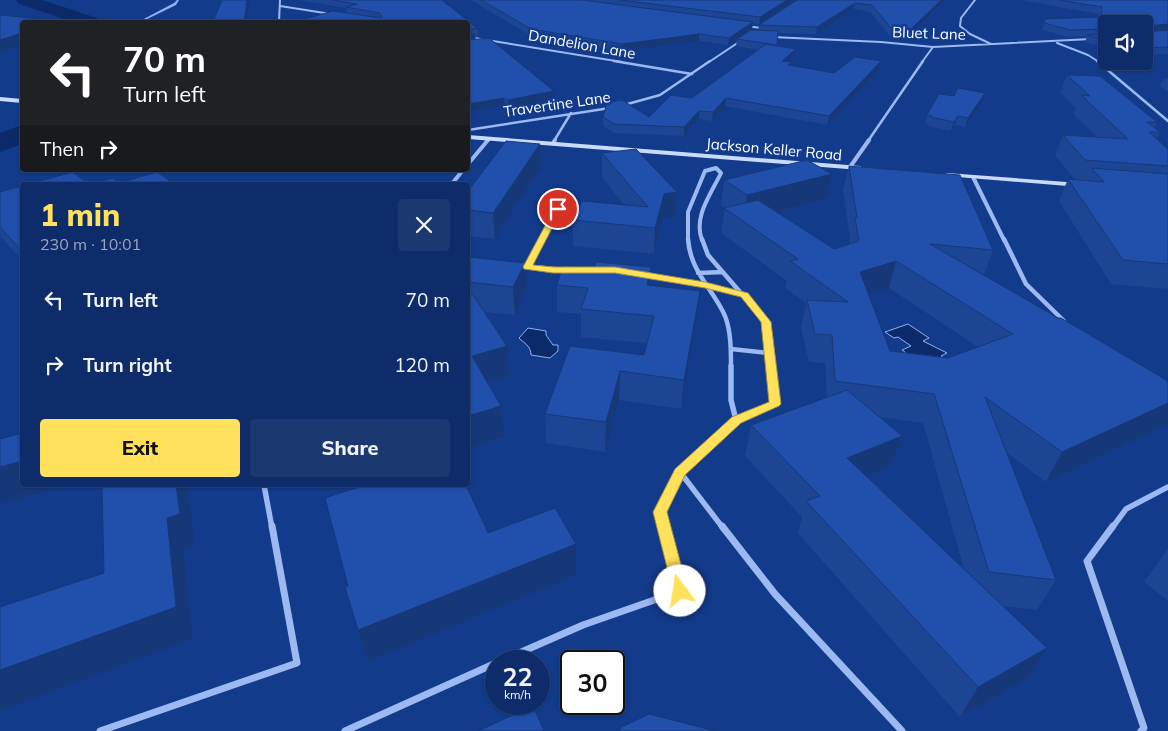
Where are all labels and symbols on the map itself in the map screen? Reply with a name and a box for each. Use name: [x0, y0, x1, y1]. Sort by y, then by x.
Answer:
street label: Bluet Lane: [892, 22, 966, 44]
street label: Dandelion Lane: [527, 25, 637, 63]
street label: Travertine Lane: [502, 87, 612, 121]
street label: Jackson Keller Road: [705, 134, 843, 164]
pin: [537, 188, 579, 230]
position arrow: [653, 564, 705, 616]
speed limit sign: 30: [560, 650, 625, 715]

